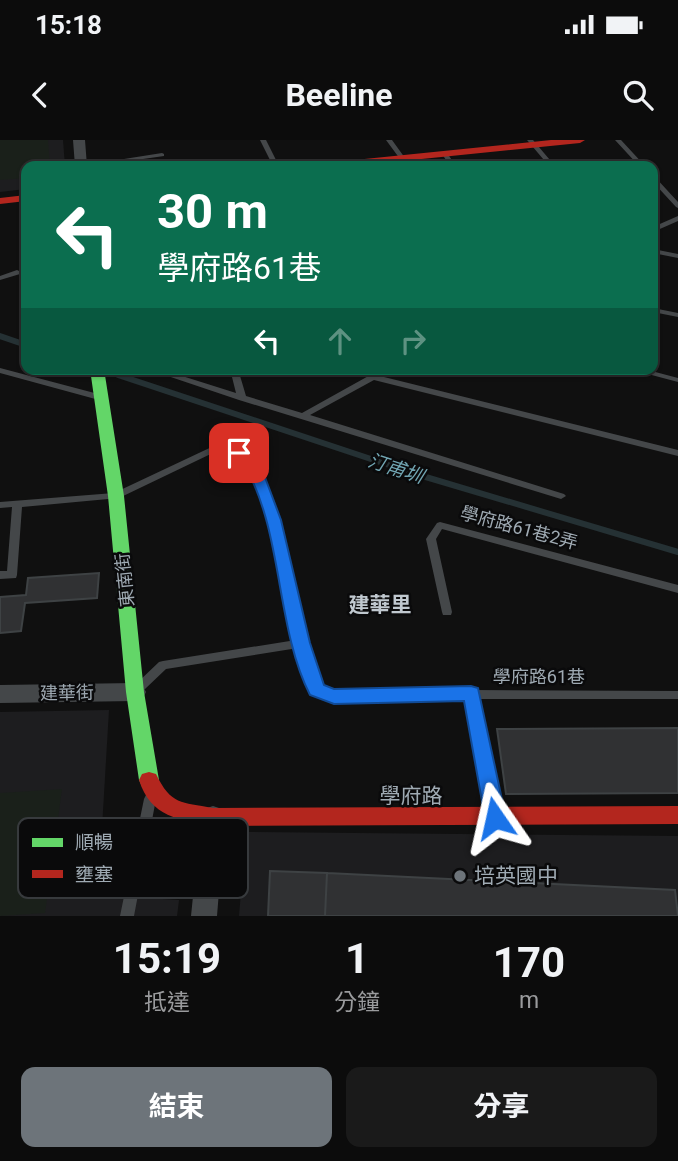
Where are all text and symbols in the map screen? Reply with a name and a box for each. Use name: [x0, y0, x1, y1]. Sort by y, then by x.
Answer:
text: 15:18: [35, 10, 102, 40]
icon: back: [21, 76, 59, 114]
text: Beeline: [285, 76, 393, 114]
icon: search: [619, 76, 657, 114]
text: 30 m: [157, 183, 268, 240]
icon: left: [42, 189, 133, 280]
text: 學府路61巷: [157, 249, 321, 287]
icon: left: [248, 322, 286, 360]
icon: ahead: [321, 322, 359, 360]
icon: right: [394, 322, 432, 360]
pin: [209, 423, 269, 483]
icon: arrive: [220, 434, 258, 472]
water label: 汀甫圳: [365, 449, 429, 489]
street label: 學府路61巷2弄: [458, 502, 580, 553]
street label: 東南街: [111, 552, 138, 608]
district label: 建華里: [349, 593, 412, 617]
street label: 學府路61巷: [493, 666, 585, 687]
street label: 建華街: [40, 682, 94, 703]
position arrow: [458, 781, 532, 855]
street label: 學府路: [380, 784, 443, 808]
legend: [18, 818, 248, 898]
text: 順暢: [75, 831, 113, 854]
text: 壅塞: [75, 863, 113, 886]
place label: 培英國中: [474, 864, 558, 888]
marker: 培英國中: [452, 868, 468, 884]
text: 15:19: [113, 934, 221, 983]
text: 1: [345, 934, 369, 983]
text: 170: [493, 938, 565, 987]
text: m: [519, 987, 539, 1014]
text: 抵達: [144, 989, 190, 1016]
text: 分鐘: [334, 989, 380, 1016]
button: 結束: [21, 1067, 332, 1147]
button: 分享: [346, 1067, 657, 1147]

